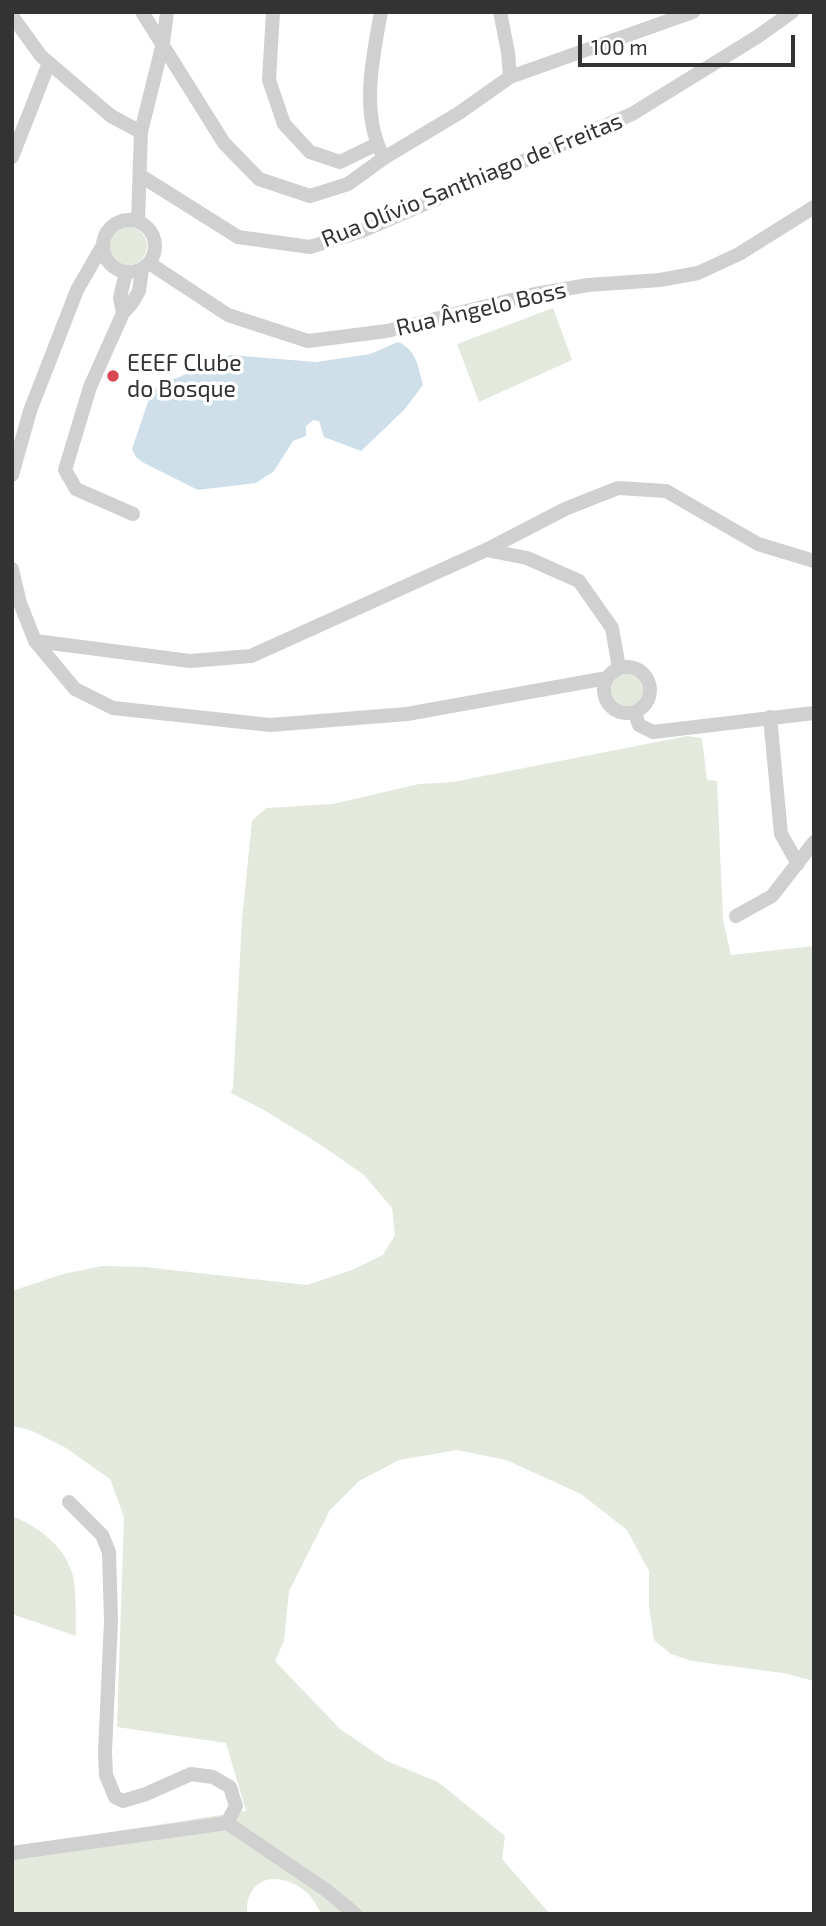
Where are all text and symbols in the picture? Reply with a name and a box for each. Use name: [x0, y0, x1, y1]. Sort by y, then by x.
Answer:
scale bar: [581, 21, 798, 65]
text: 100 m: [591, 34, 648, 59]
street label: Rua Olívio Santhiago de Freitas: [318, 107, 626, 253]
street label: Rua Ângelo Boss: [393, 276, 569, 342]
place label: EEEF Clube do Bosque: [127, 349, 242, 403]
marker: EEEF Clube do Bosque: [105, 368, 121, 384]

